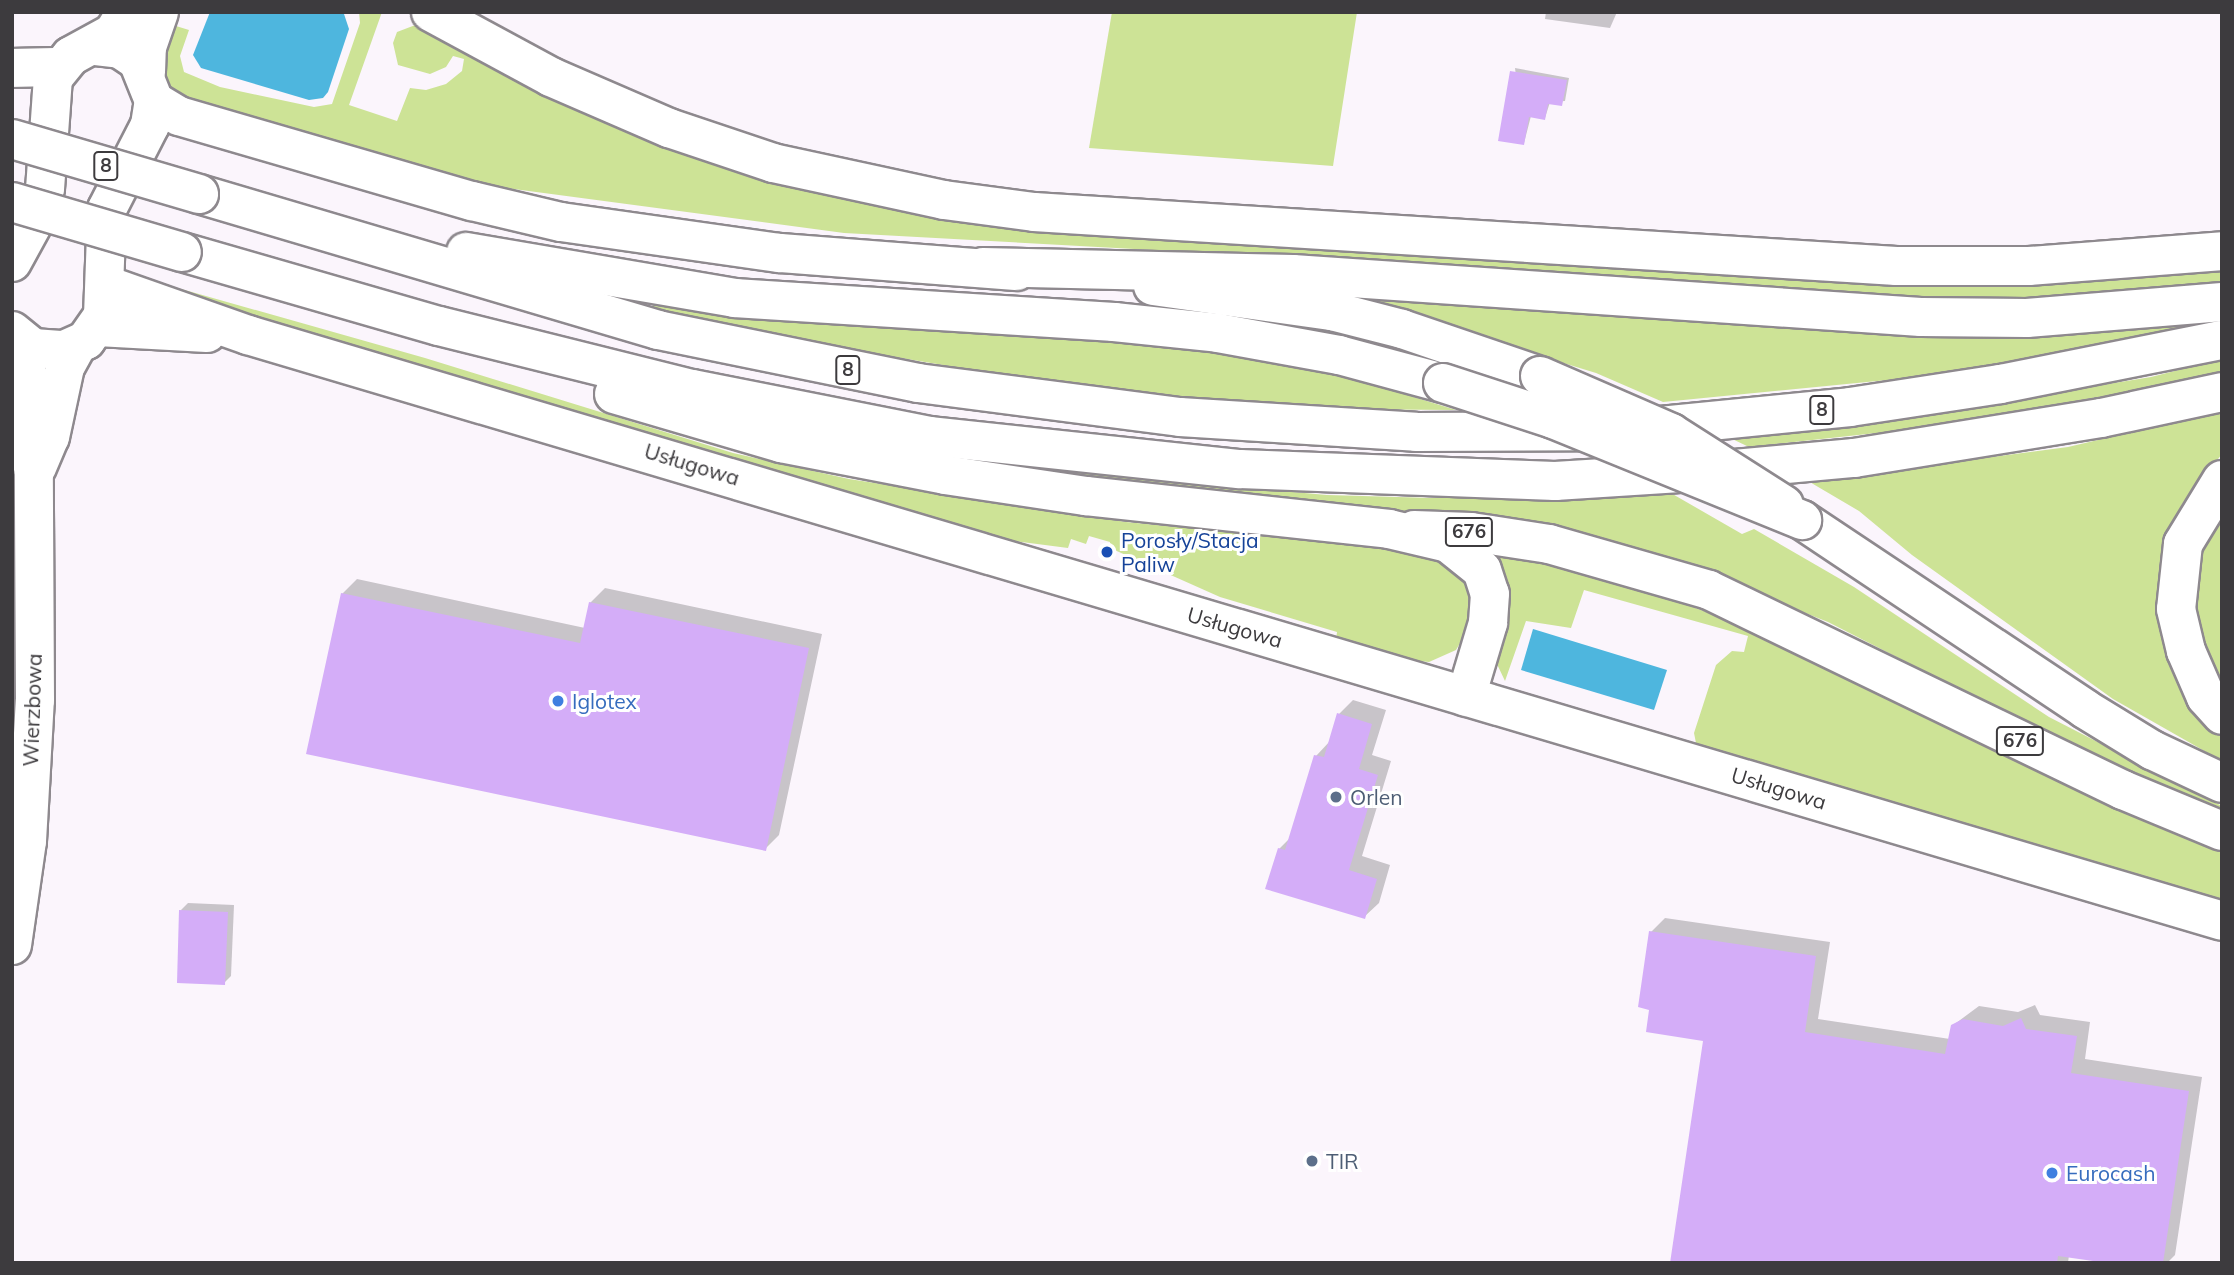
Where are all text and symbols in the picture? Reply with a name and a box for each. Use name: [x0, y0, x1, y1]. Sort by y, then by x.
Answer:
road number: 8: [92, 150, 120, 182]
road number: 8: [834, 354, 862, 386]
road number: 8: [1808, 394, 1836, 426]
street label: Usługowa: [641, 438, 743, 490]
road number: 676: [1444, 516, 1494, 548]
place label: Porosły/Stacja Paliw: [1121, 527, 1259, 577]
marker: Porosły/Stacja Paliw: [1099, 544, 1115, 560]
street label: Usługowa: [1184, 601, 1286, 653]
street label: Wierzbowa: [17, 653, 47, 767]
place label: Iglotex: [572, 688, 637, 714]
marker: Iglotex: [550, 693, 566, 709]
road number: 676: [1996, 726, 2044, 756]
street label: Usługowa: [1728, 762, 1830, 814]
place label: Orlen: [1350, 784, 1403, 810]
marker: Orlen: [1328, 789, 1344, 805]
place label: TIR: [1326, 1148, 1359, 1174]
marker: TIR: [1304, 1153, 1320, 1169]
place label: Eurocash: [2066, 1160, 2156, 1186]
marker: Eurocash: [2044, 1165, 2060, 1181]

